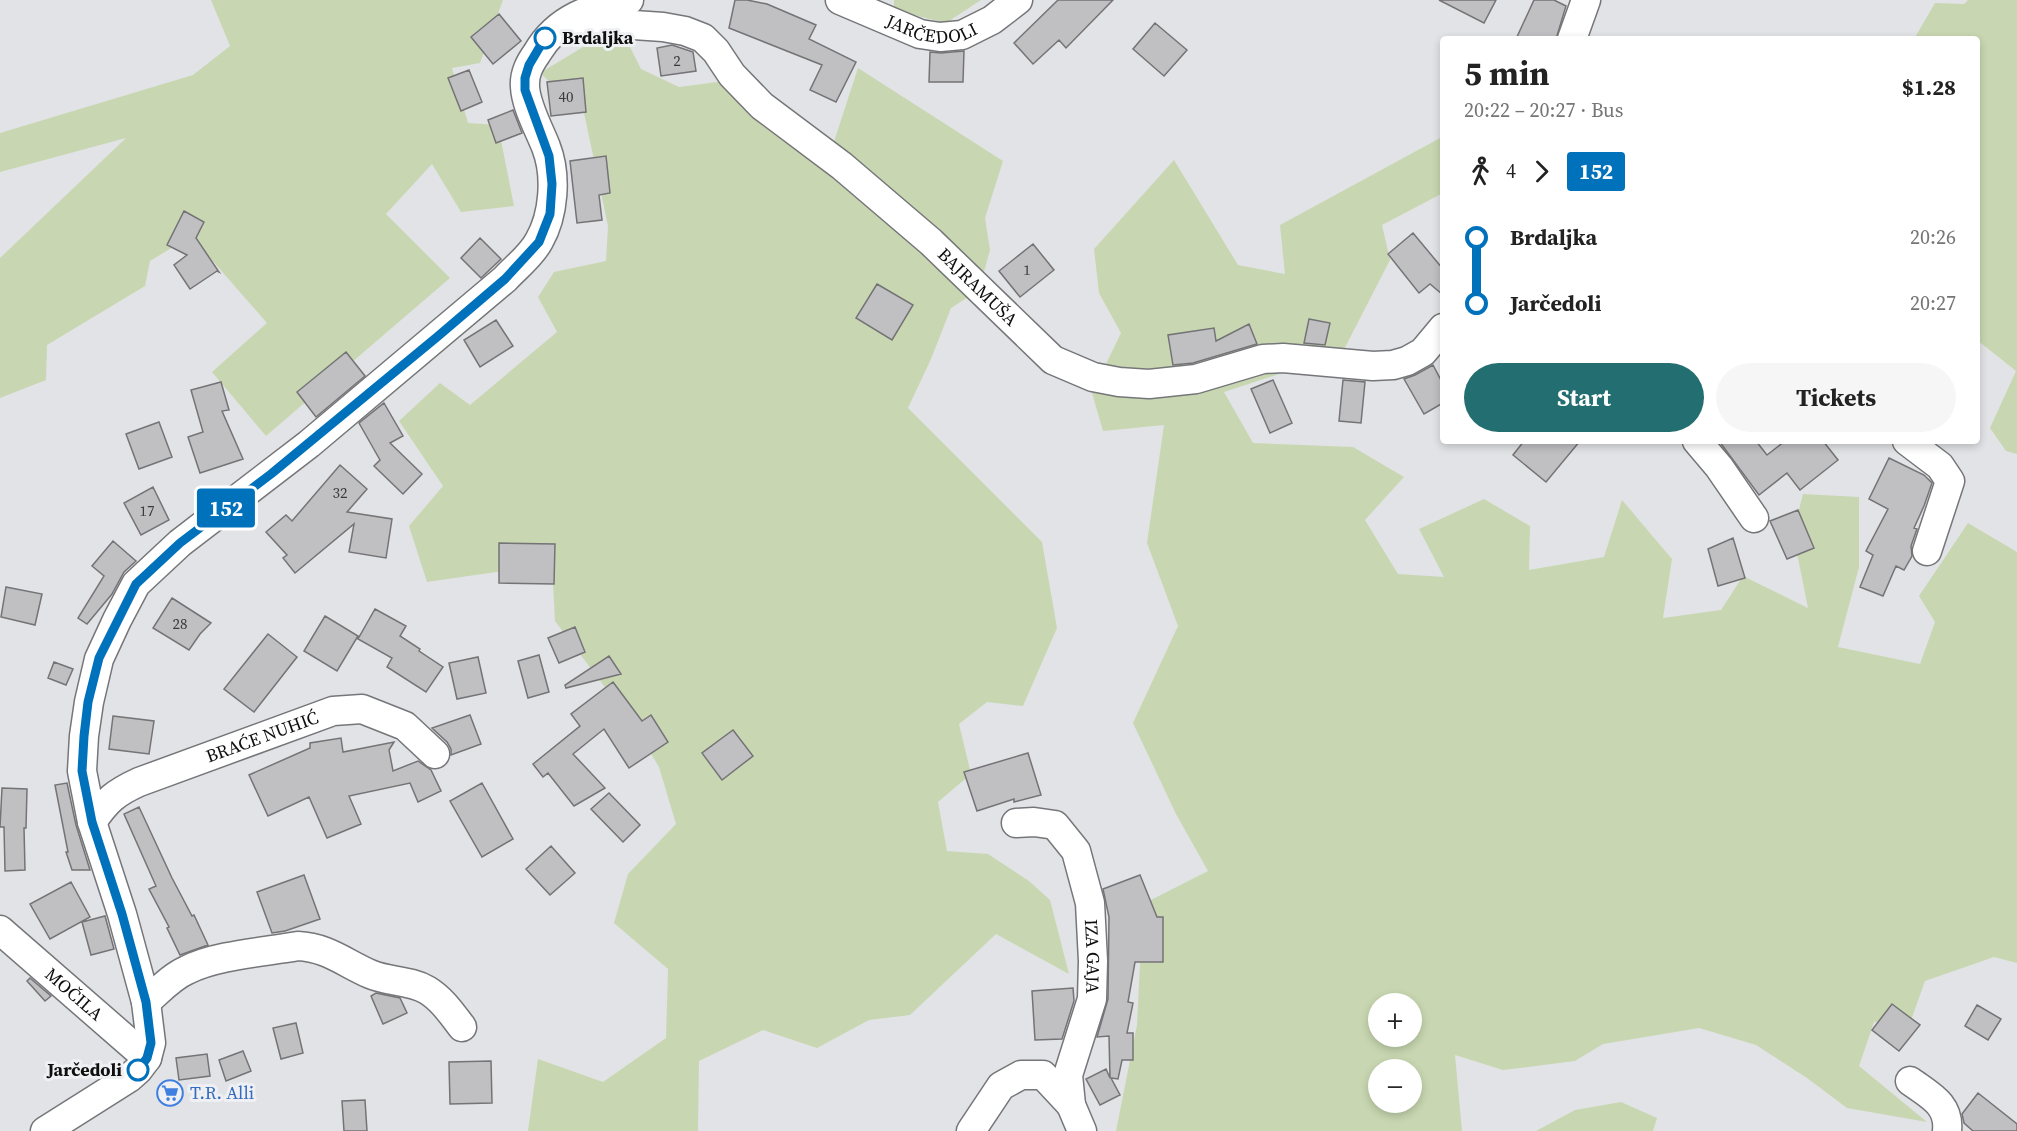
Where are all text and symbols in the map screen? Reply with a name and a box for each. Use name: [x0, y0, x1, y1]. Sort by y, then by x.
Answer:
street label: JARČEDOLI: [881, 8, 981, 49]
place label: Brdaljka: [562, 25, 634, 50]
marker: Brdaljka: [534, 27, 556, 49]
house number: 2: [673, 50, 681, 71]
text: 5 min: [1464, 51, 1550, 96]
text: $1.28: [1902, 72, 1956, 102]
house number: 40: [558, 86, 574, 107]
text: 20:22 – 20:27 · Bus: [1464, 96, 1623, 124]
icon: walk: [1464, 155, 1497, 188]
icon: forward: [1525, 155, 1558, 188]
text: 4: [1506, 157, 1516, 185]
text: 152: [1579, 157, 1613, 186]
text: Brdaljka: [1510, 222, 1597, 252]
text: 20:26: [1910, 223, 1956, 251]
street label: BAJRAMUŠA: [932, 242, 1024, 331]
house number: 1: [1023, 259, 1031, 280]
text: Jarčedoli: [1510, 288, 1601, 318]
text: 20:27: [1910, 289, 1956, 317]
button: Start: [1464, 363, 1704, 432]
button: Tickets: [1716, 363, 1956, 432]
house number: 32: [332, 482, 348, 503]
line badge: 152: [192, 488, 260, 528]
text: 152: [209, 494, 243, 523]
house number: 17: [139, 500, 155, 521]
house number: 28: [172, 613, 188, 634]
street label: BRAĆE NUHIĆ: [202, 704, 322, 768]
street label: IZA GAJA: [1079, 919, 1106, 994]
street label: MOČILA: [40, 962, 109, 1026]
map controls: [1368, 993, 1422, 1113]
button: +: [1368, 993, 1422, 1047]
place label: Jarčedoli: [46, 1057, 122, 1082]
marker: Jarčedoli: [127, 1059, 149, 1081]
button: −: [1368, 1059, 1422, 1113]
supermarket icon: T.R. Alli: [155, 1078, 185, 1108]
place label: T.R. Alli: [190, 1080, 254, 1105]

